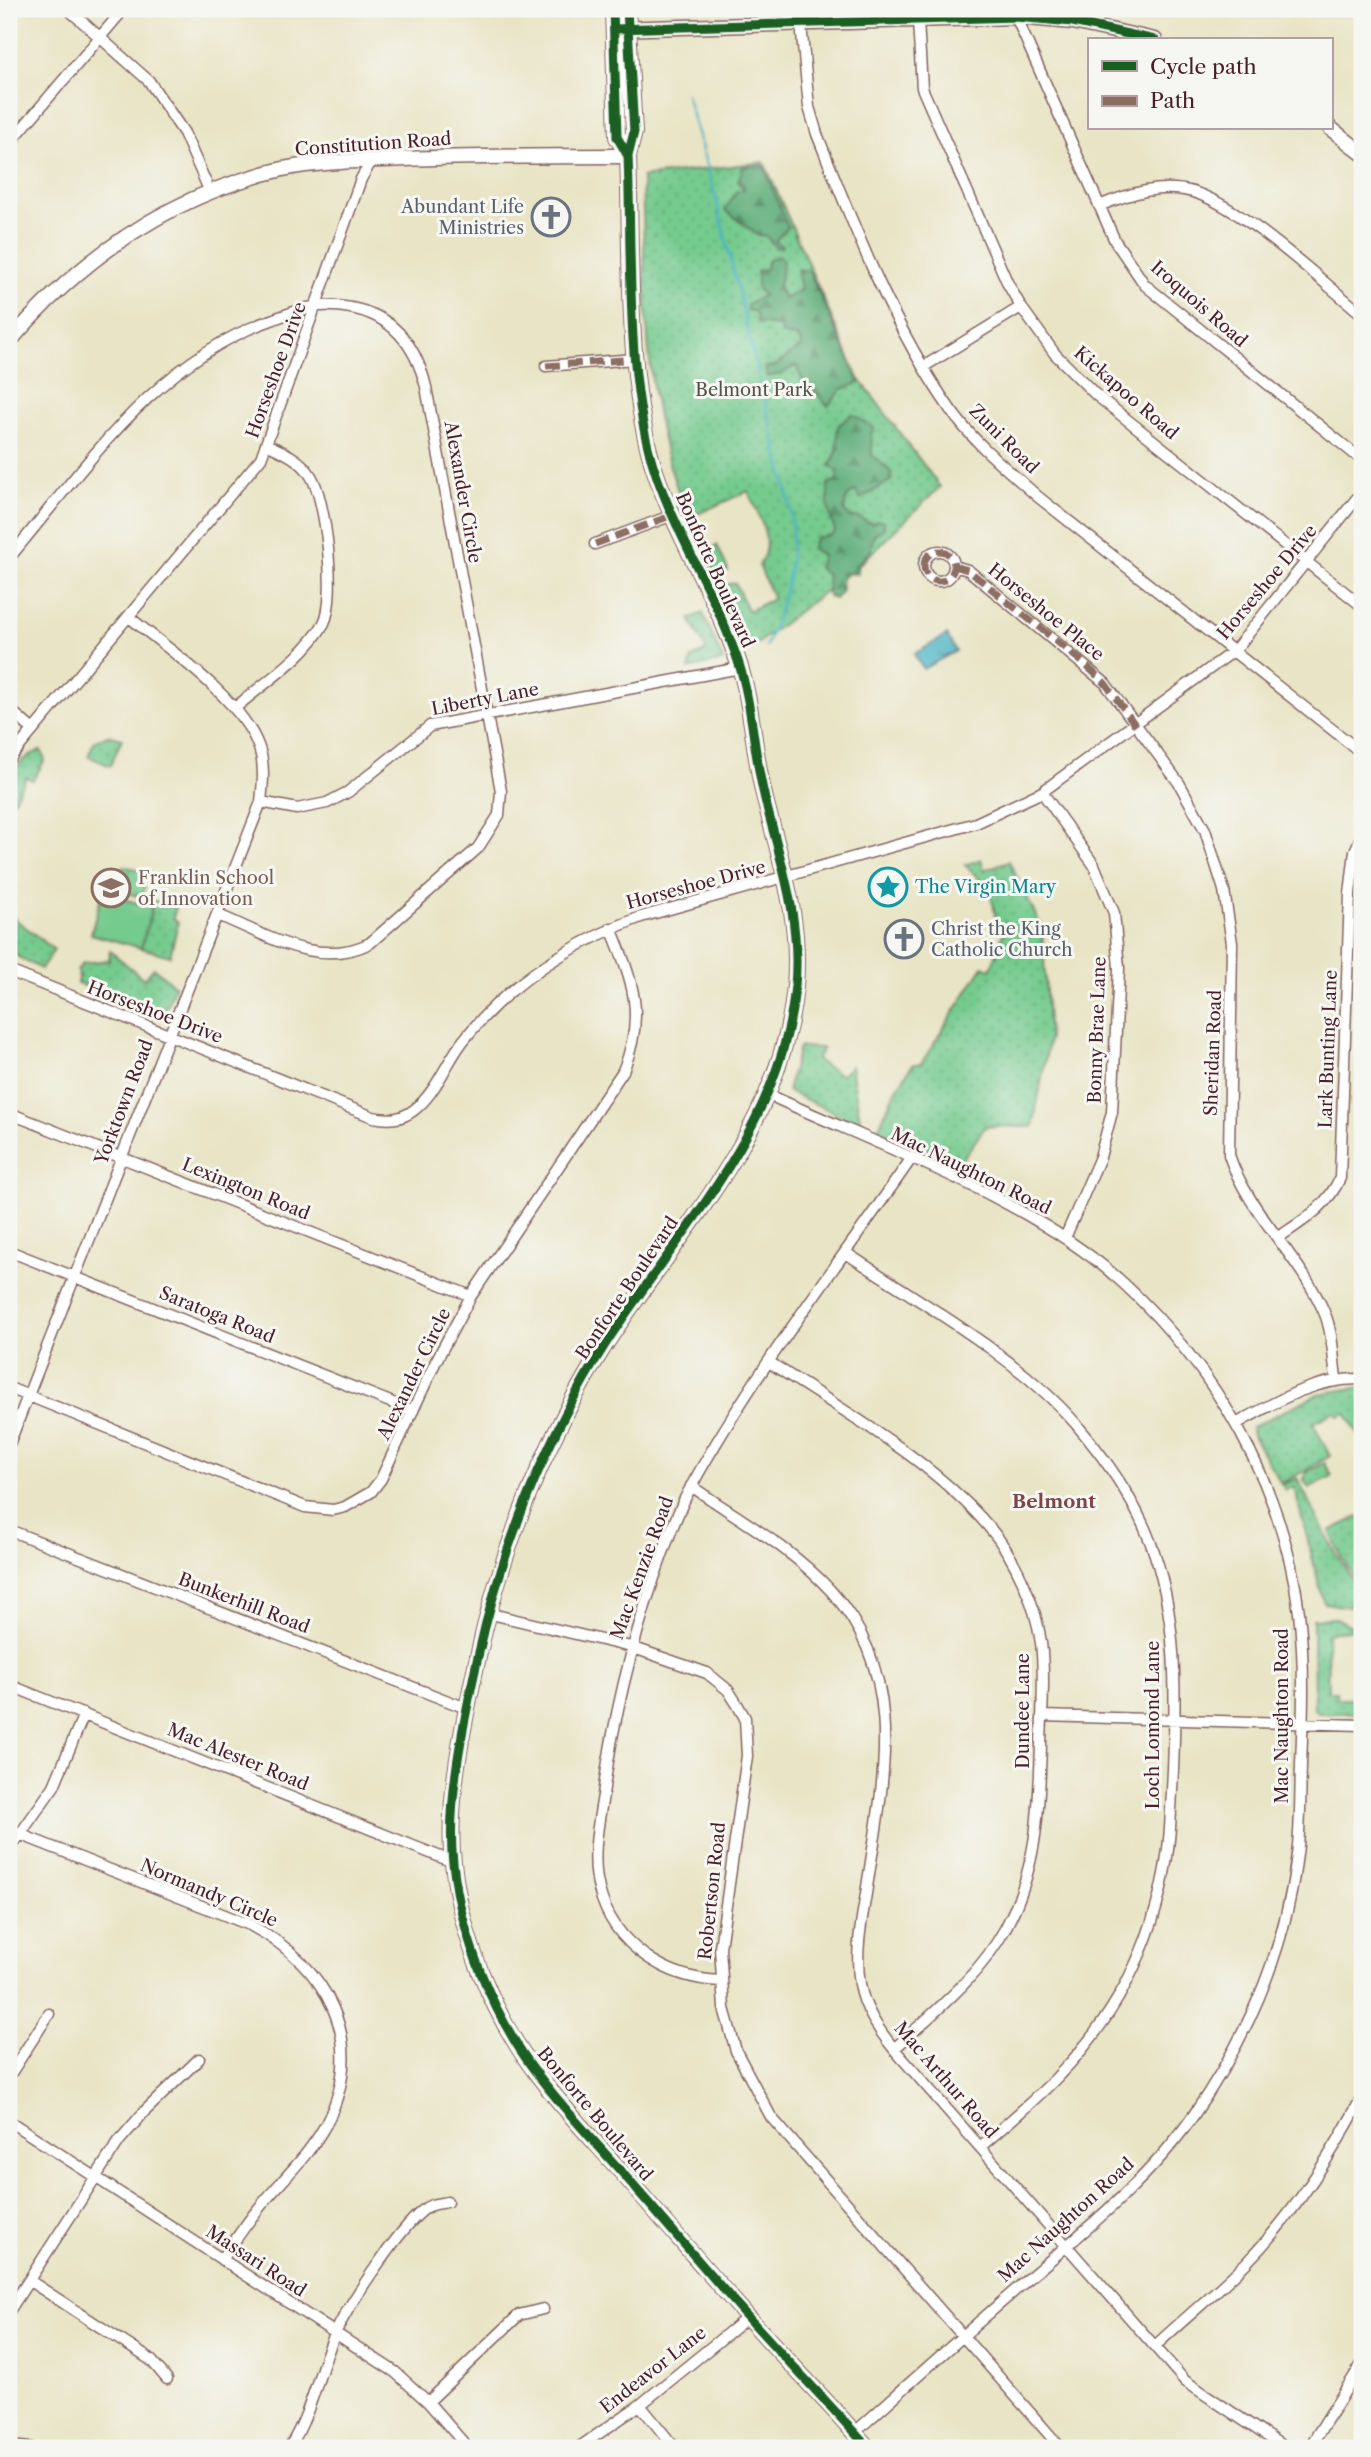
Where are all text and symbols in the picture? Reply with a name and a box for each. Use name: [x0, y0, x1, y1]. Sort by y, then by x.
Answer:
legend: [1088, 38, 1332, 130]
text: Cycle path: [1150, 54, 1257, 79]
text: Path: [1150, 88, 1195, 113]
street label: Constitution Road: [294, 128, 452, 160]
place label: Abundant Life Ministries: [400, 196, 524, 239]
church icon: Abundant Life Ministries: [530, 196, 572, 238]
street label: Iroquois Road: [1146, 256, 1252, 352]
street label: Horseshoe Drive: [241, 299, 311, 441]
street label: Kickapoo Road: [1069, 342, 1183, 444]
park label: Belmont Park: [695, 379, 814, 401]
street label: Zuni Road: [965, 400, 1043, 478]
street label: Alexander Circle: [439, 418, 486, 565]
street label: Bonforte Boulevard: [671, 489, 759, 651]
street label: Horseshoe Drive: [1213, 520, 1321, 644]
street label: Horseshoe Place: [984, 559, 1108, 665]
street label: Liberty Lane: [429, 678, 541, 720]
street label: Horseshoe Drive: [624, 856, 768, 914]
place icon: The Virgin Mary: [867, 866, 909, 908]
school or university icon: Franklin School of Innovation: [90, 867, 132, 909]
place label: Franklin School of Innovation: [138, 867, 274, 910]
place label: The Virgin Mary: [915, 876, 1057, 898]
church icon: Christ the King Catholic Church: [883, 918, 925, 960]
place label: Christ the King Catholic Church: [931, 918, 1072, 961]
street label: Bonny Brae Lane: [1083, 956, 1111, 1104]
street label: Lark Bunting Lane: [1314, 969, 1342, 1129]
street label: Horseshoe Drive: [84, 976, 226, 1048]
street label: Sheridan Road: [1200, 990, 1226, 1116]
street label: Yorktown Road: [90, 1036, 158, 1168]
street label: Mac Naughton Road: [887, 1123, 1055, 1219]
street label: Lexington Road: [179, 1153, 313, 1225]
street label: Bonforte Boulevard: [571, 1212, 683, 1364]
street label: Saratoga Road: [156, 1282, 278, 1348]
street label: Alexander Circle: [372, 1304, 455, 1444]
district label: Belmont: [1012, 1490, 1096, 1513]
street label: Mac Kenzie Road: [606, 1493, 678, 1643]
street label: Bunkerhill Road: [175, 1568, 313, 1638]
street label: Mac Naughton Road: [1271, 1628, 1293, 1804]
street label: Loch Lomond Lane: [1142, 1641, 1164, 1809]
street label: Dundee Lane: [1012, 1653, 1034, 1769]
street label: Mac Alester Road: [164, 1719, 312, 1795]
street label: Robertson Road: [694, 1821, 730, 1961]
street label: Normandy Circle: [137, 1854, 281, 1932]
street label: Mac Arthur Road: [889, 2017, 1003, 2143]
street label: Bonforte Boulevard: [533, 2043, 657, 2185]
street label: Mac Naughton Road: [993, 2153, 1139, 2287]
street label: Massari Road: [202, 2220, 310, 2302]
street label: Endeavor Lane: [596, 2322, 710, 2418]

